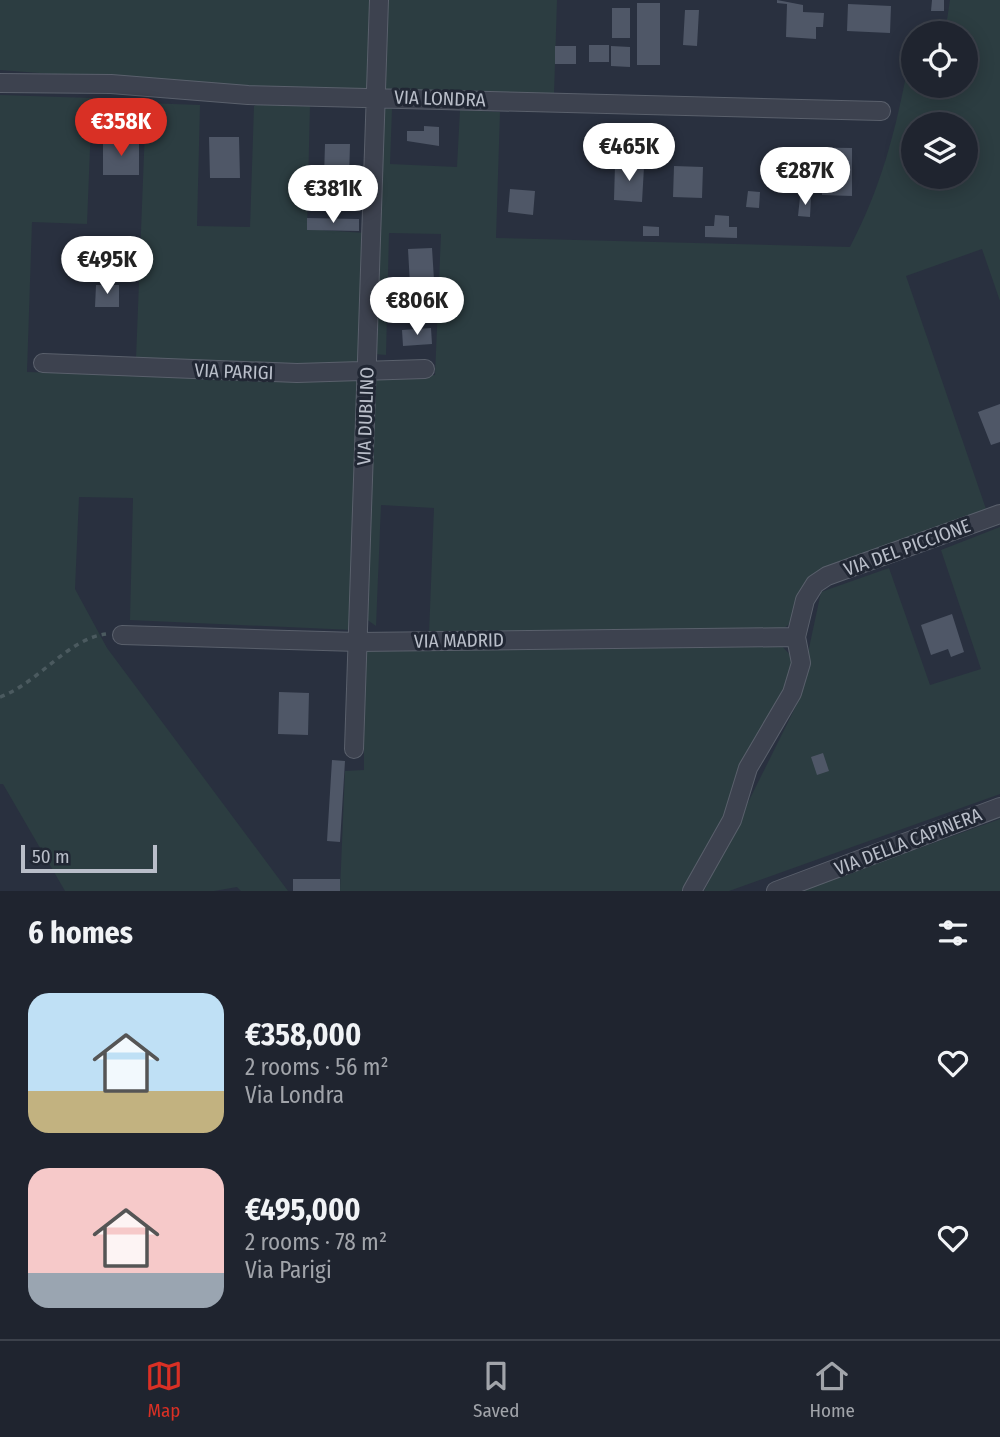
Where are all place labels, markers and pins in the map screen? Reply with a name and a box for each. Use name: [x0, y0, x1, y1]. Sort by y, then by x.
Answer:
pin: €358K: [72, 99, 170, 158]
pin: €465K: [580, 124, 678, 183]
pin: €287K: [756, 148, 854, 207]
pin: €381K: [284, 166, 382, 225]
pin: €495K: [58, 236, 156, 296]
pin: €806K: [368, 278, 466, 337]

